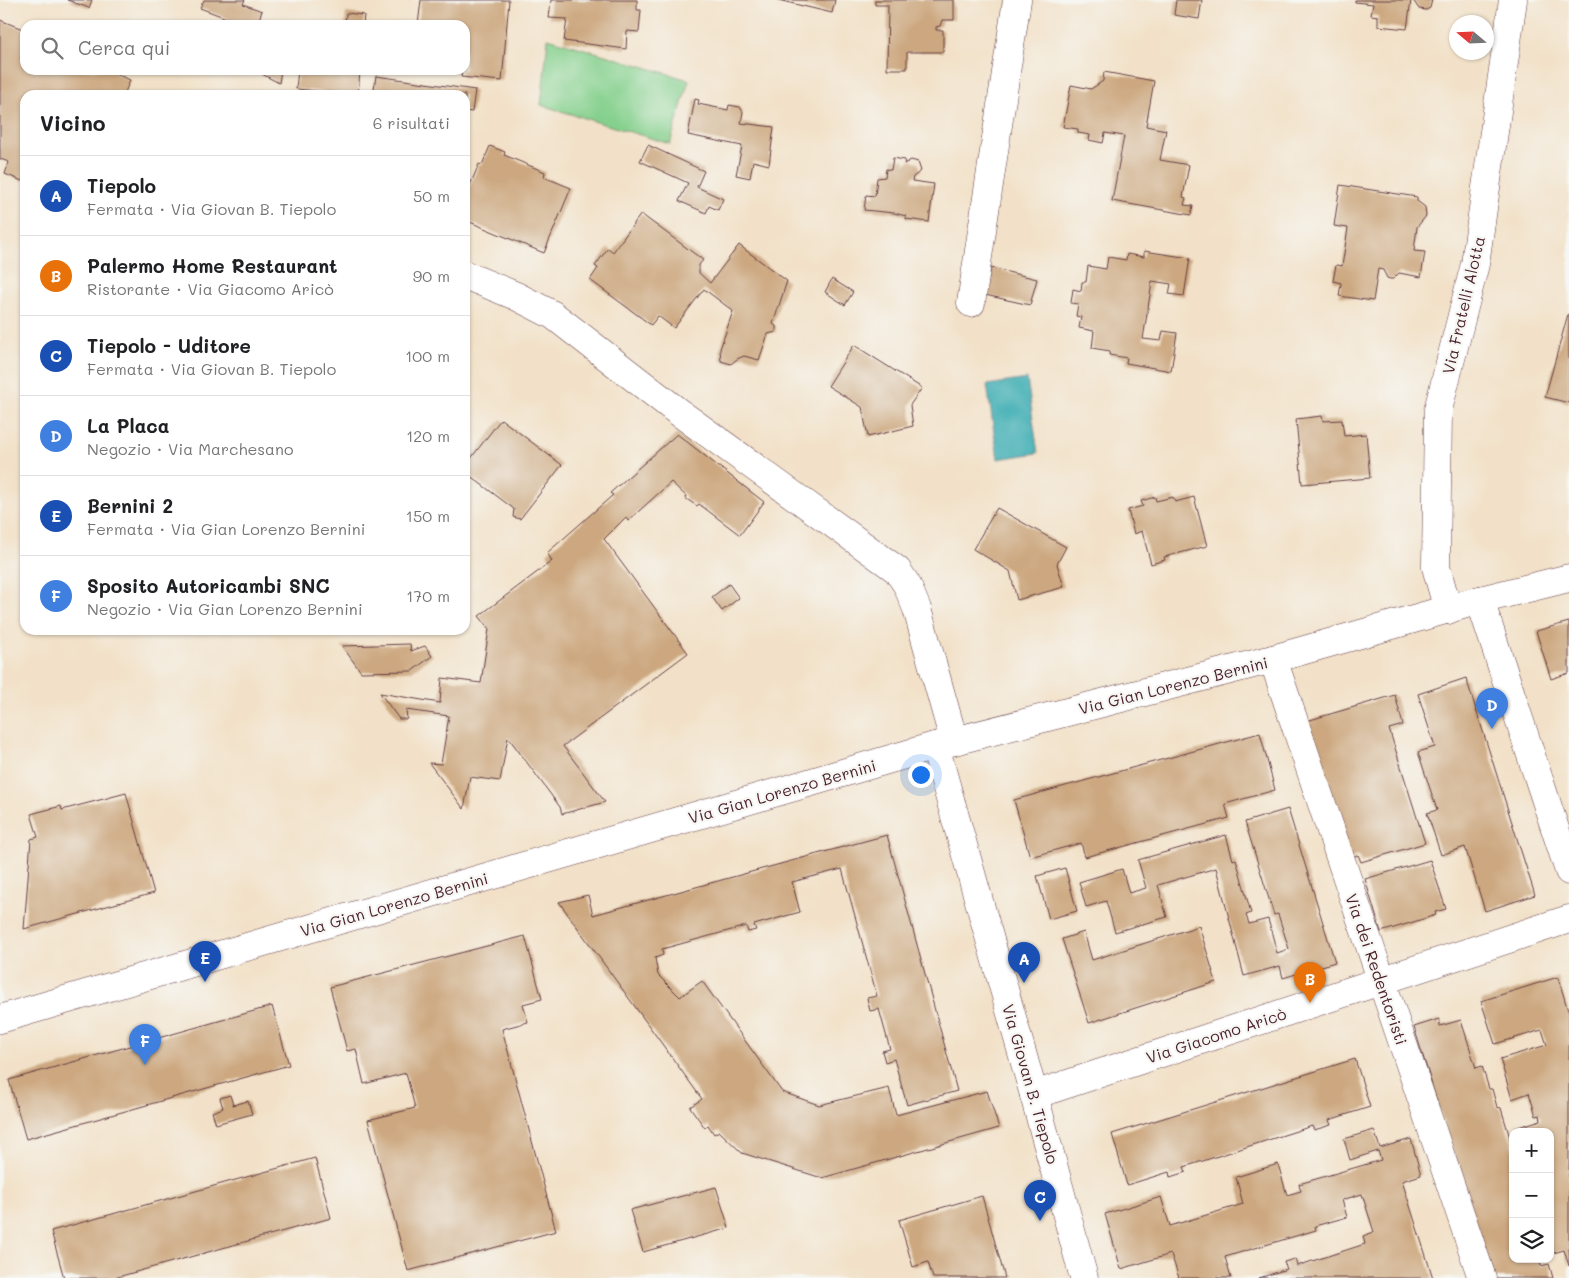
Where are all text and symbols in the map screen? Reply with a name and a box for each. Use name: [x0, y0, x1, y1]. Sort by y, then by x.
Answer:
north arrow: [1449, 15, 1494, 60]
search box: [20, 20, 470, 75]
icon: search: [38, 34, 66, 62]
text: Cerca qui: [78, 35, 170, 60]
text: Vicino: [40, 109, 105, 136]
text: 6 risultati: [373, 112, 450, 133]
text: Tiepolo: [87, 173, 156, 198]
text: A: [50, 185, 62, 206]
text: 50 m: [413, 185, 450, 206]
text: Fermata · Via Giovan B. Tiepolo: [87, 198, 336, 219]
street label: Via Fratelli Alotta: [1437, 234, 1489, 376]
text: Palermo Home Restaurant: [87, 253, 337, 278]
text: B: [51, 265, 61, 286]
text: 90 m: [413, 265, 450, 286]
text: Ristorante · Via Giacomo Aricò: [87, 278, 334, 299]
text: Tiepolo - Uditore: [87, 333, 251, 358]
text: C: [50, 345, 62, 366]
text: 100 m: [405, 345, 450, 366]
text: Fermata · Via Giovan B. Tiepolo: [87, 358, 336, 379]
text: La Placa: [87, 413, 169, 438]
text: D: [50, 425, 62, 446]
text: 120 m: [406, 425, 450, 446]
text: Negozio · Via Marchesano: [87, 438, 293, 459]
text: Bernini 2: [87, 493, 173, 518]
text: E: [51, 505, 61, 526]
text: 150 m: [406, 505, 450, 526]
text: Fermata · Via Gian Lorenzo Bernini: [87, 518, 365, 539]
text: Sposito Autoricambi SNC: [87, 573, 330, 598]
text: F: [51, 585, 61, 606]
text: 170 m: [406, 585, 450, 606]
text: Negozio · Via Gian Lorenzo Bernini: [87, 598, 363, 619]
street label: Via Gian Lorenzo Bernini: [1076, 651, 1270, 719]
pin: D: [1476, 688, 1508, 729]
street label: Via Gian Lorenzo Bernini: [686, 754, 878, 828]
your location: [908, 762, 934, 788]
street label: Via Gian Lorenzo Bernini: [298, 867, 490, 941]
street label: Via dei Redentoristi: [1341, 891, 1413, 1047]
pin: E: [189, 941, 221, 982]
pin: A: [1008, 942, 1040, 983]
pin: B: [1294, 962, 1326, 1003]
street label: Via Giovan B. Tiepolo: [998, 1002, 1064, 1166]
street label: Via Giacomo Aricò: [1143, 1002, 1289, 1068]
pin: F: [129, 1024, 161, 1065]
map controls: [1509, 1128, 1554, 1263]
button: +: [1509, 1128, 1554, 1173]
button: −: [1509, 1173, 1554, 1218]
pin: C: [1024, 1180, 1056, 1221]
button: layers: [1509, 1218, 1554, 1263]

